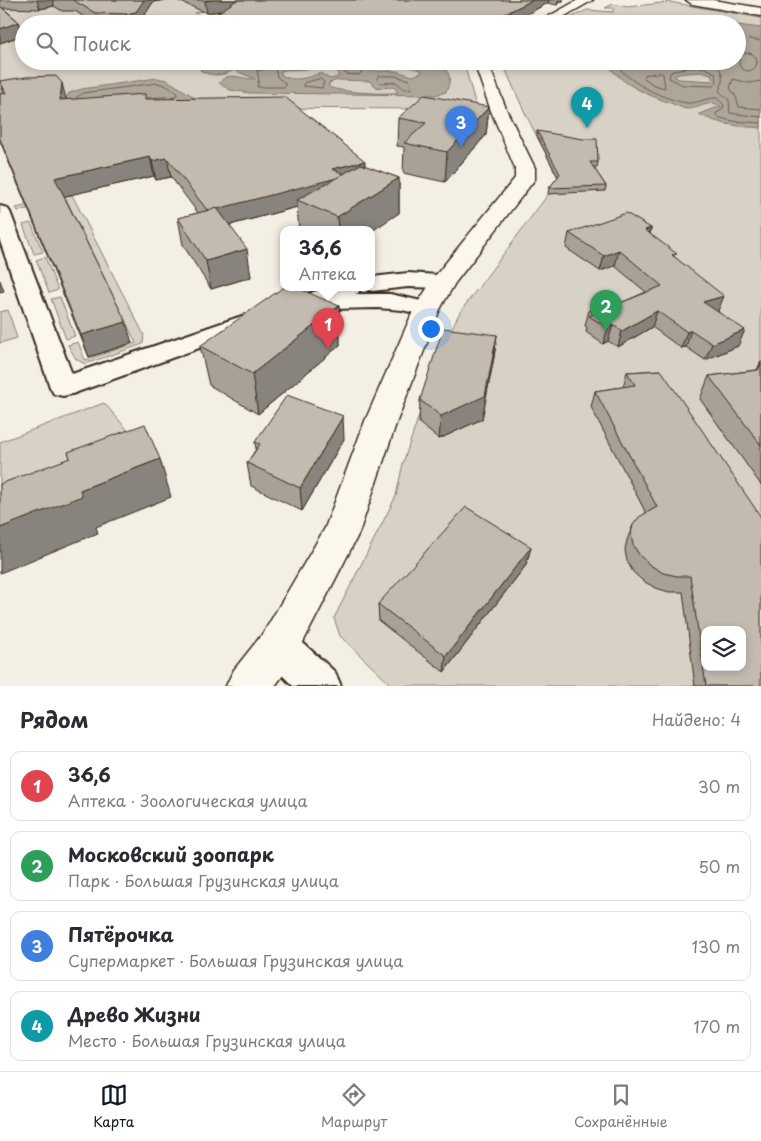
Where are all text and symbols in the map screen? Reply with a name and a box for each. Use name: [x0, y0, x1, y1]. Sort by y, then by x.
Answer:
search box: [15, 15, 746, 70]
icon: search: [33, 29, 61, 57]
text: Поиск: [73, 29, 131, 57]
pin: 4: [571, 87, 603, 128]
pin: 3: [445, 106, 477, 147]
popup: [280, 226, 375, 291]
text: 36,6: [299, 233, 342, 261]
text: Аптека: [299, 261, 356, 285]
pin: 2: [590, 290, 622, 331]
pin: 1: [312, 308, 344, 349]
your location: [418, 316, 444, 342]
map controls: [701, 626, 746, 671]
button: layers: [701, 626, 746, 671]
text: Рядом: [20, 703, 88, 735]
text: Найдено: 4: [652, 707, 741, 731]
text: 36,6: [68, 760, 111, 788]
text: 1: [33, 774, 41, 798]
text: 30 m: [698, 774, 740, 798]
text: Аптека · Зоологическая улица: [68, 788, 308, 812]
text: Московский зоопарк: [68, 840, 274, 868]
text: 2: [31, 854, 43, 878]
text: 50 m: [699, 854, 740, 878]
text: Парк · Большая Грузинская улица: [68, 868, 339, 892]
text: Пятёрочка: [68, 920, 174, 948]
text: 3: [32, 934, 42, 958]
text: 130 m: [692, 934, 740, 958]
text: Супермаркет · Большая Грузинская улица: [68, 948, 403, 972]
text: Древо Жизни: [68, 1000, 201, 1028]
text: 4: [32, 1014, 42, 1038]
text: 170 m: [694, 1014, 740, 1038]
text: Место · Большая Грузинская улица: [68, 1028, 346, 1052]
tab: Карта: [93, 1081, 134, 1132]
tab: Маршрут: [321, 1081, 387, 1132]
tab: Сохранённые: [574, 1081, 668, 1132]

